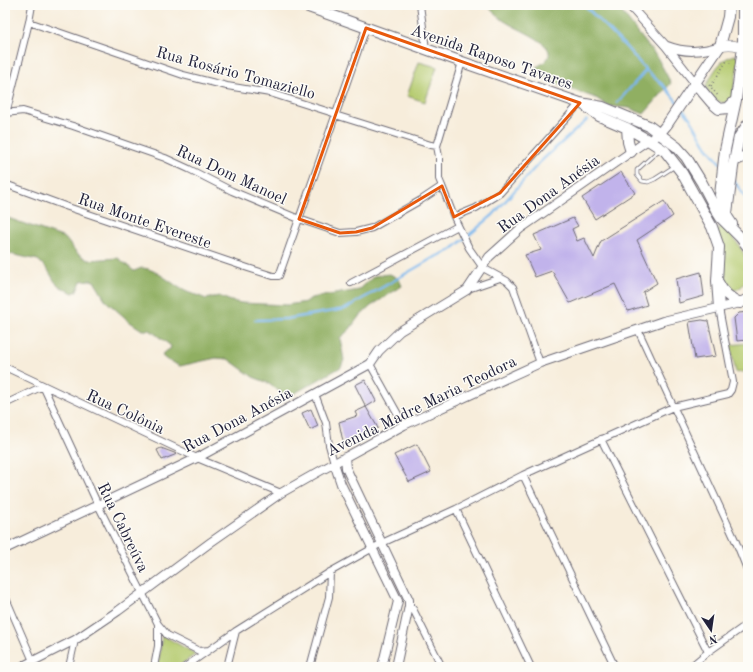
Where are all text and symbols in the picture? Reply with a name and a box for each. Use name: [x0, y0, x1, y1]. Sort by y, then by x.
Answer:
street label: Avenida Raposo Tavares: [409, 23, 574, 93]
street label: Rua Rosário Tomaziello: [154, 45, 317, 103]
street label: Rua Dom Manoel: [174, 143, 289, 208]
street label: Rua Dona Anésia: [495, 152, 603, 237]
street label: Rua Monte Evereste: [76, 192, 213, 252]
street label: Avenida Madre Maria Teodora: [324, 354, 519, 460]
street label: Rua Dona Anésia: [181, 385, 295, 456]
street label: Rua Colônia: [84, 388, 167, 438]
street label: Rua Cabreúva: [94, 481, 151, 575]
north arrow: [691, 610, 731, 650]
text: N: [707, 632, 718, 645]

